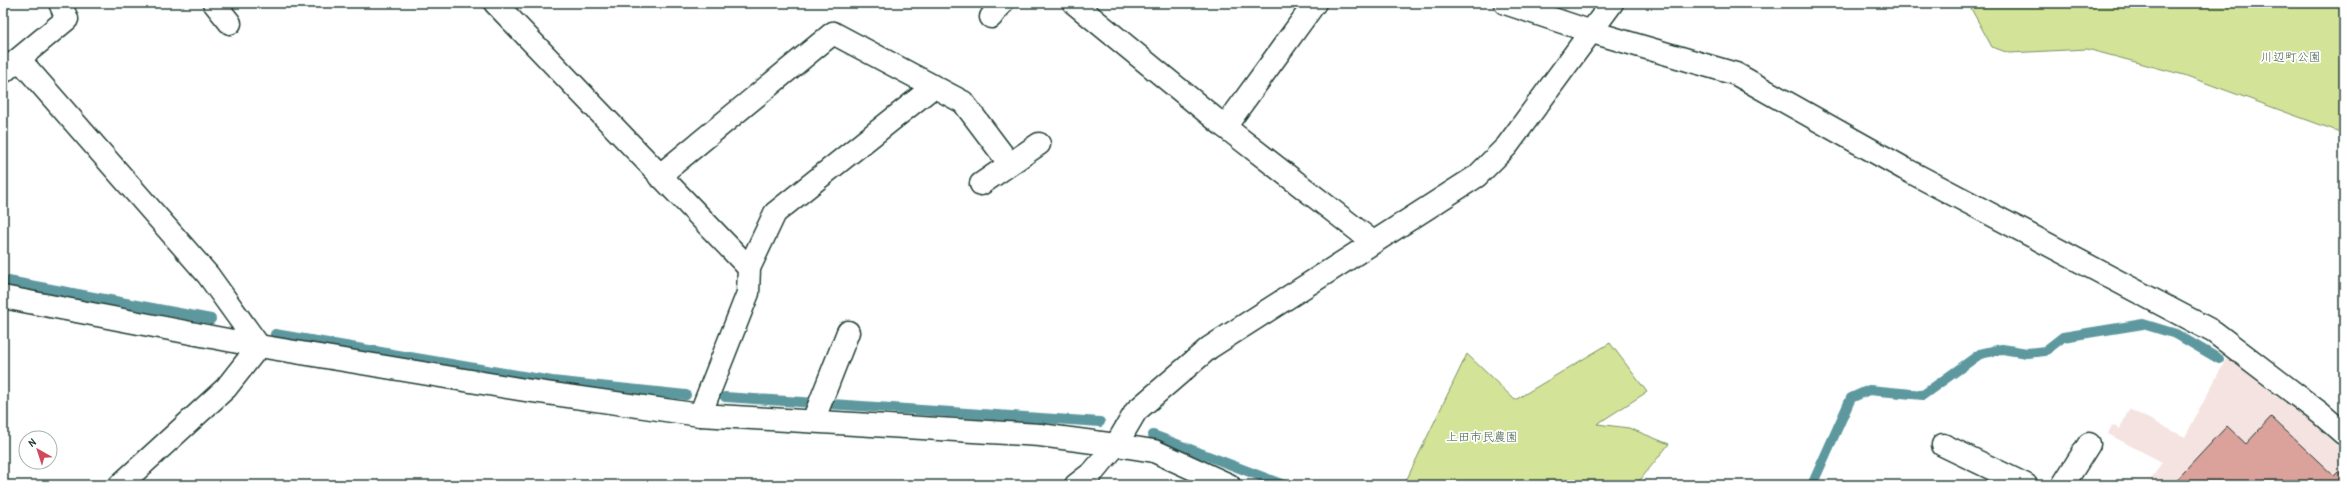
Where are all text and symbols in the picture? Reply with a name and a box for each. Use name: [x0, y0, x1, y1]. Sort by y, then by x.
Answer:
park label: 川辺町公園: [2261, 48, 2321, 65]
park label: 上田市民農園: [1446, 428, 1518, 445]
north arrow: [18, 430, 58, 470]
text: N: [25, 435, 38, 450]

